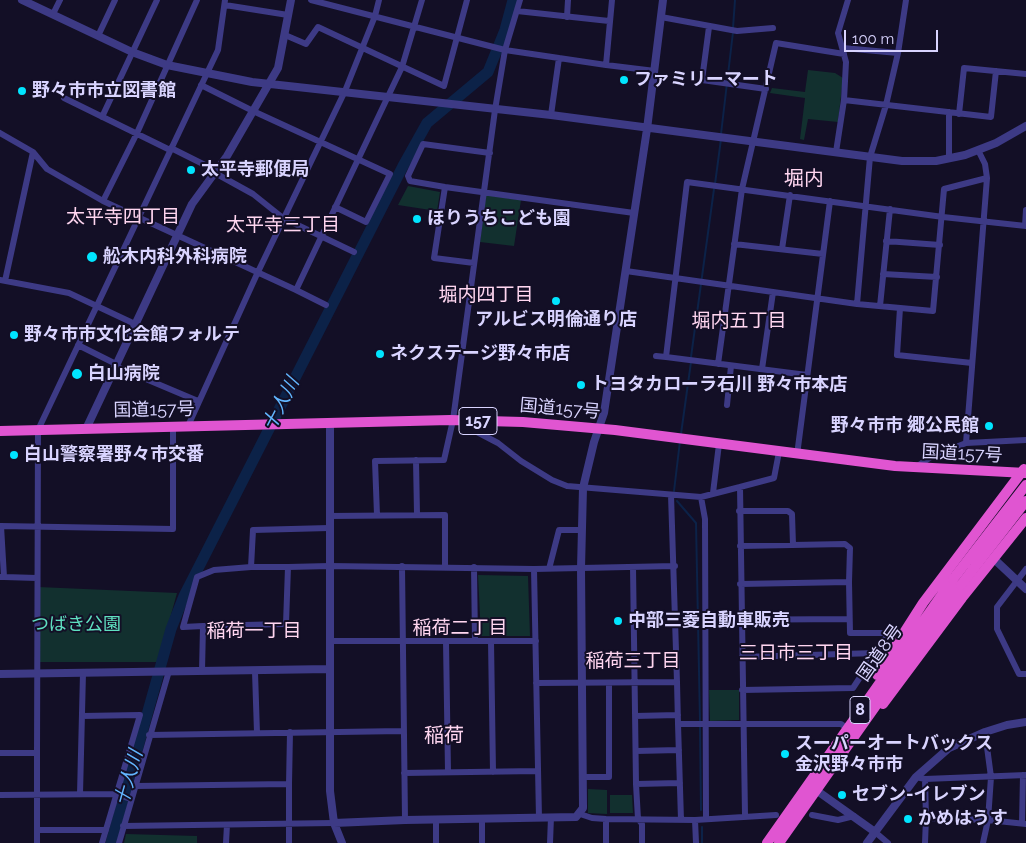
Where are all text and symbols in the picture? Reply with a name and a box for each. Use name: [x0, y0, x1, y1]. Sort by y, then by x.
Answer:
scale bar: [846, 20, 940, 52]
text: 100 m: [852, 30, 894, 48]
place label: ファミリーマート: [634, 69, 778, 91]
marker: ファミリーマート: [618, 74, 630, 86]
place label: 野々市市立図書館: [32, 80, 176, 102]
marker: 野々市市立図書館: [16, 85, 28, 97]
place label: 太平寺郵便局: [201, 159, 309, 181]
marker: 太平寺郵便局: [185, 164, 197, 176]
district label: 堀内: [784, 167, 824, 191]
district label: 太平寺四丁目: [66, 206, 180, 228]
place label: ほりうちこども園: [427, 208, 571, 230]
marker: ほりうちこども園: [411, 213, 423, 225]
district label: 太平寺三丁目: [226, 214, 340, 236]
place label: 舩木内科外科病院: [103, 246, 247, 268]
marker: 舩木内科外科病院: [85, 250, 99, 264]
district label: 堀内四丁目: [439, 284, 533, 306]
marker: アルビス明倫通り店: [550, 295, 562, 307]
place label: アルビス明倫通り店: [475, 309, 637, 331]
district label: 堀内五丁目: [692, 310, 786, 332]
place label: 野々市市文化会館フォルテ: [24, 324, 240, 346]
marker: 野々市市文化会館フォルテ: [8, 329, 20, 341]
place label: ネクステージ野々市店: [390, 343, 570, 365]
marker: ネクステージ野々市店: [374, 348, 386, 360]
place label: 白山病院: [88, 363, 160, 385]
marker: 白山病院: [70, 367, 84, 381]
water label: 十人川: [258, 373, 304, 435]
place label: トヨタカローラ石川 野々市本店: [591, 374, 847, 396]
marker: トヨタカローラ石川 野々市本店: [575, 379, 587, 391]
street label: 国道157号: [519, 395, 601, 423]
street label: 国道157号: [113, 398, 195, 422]
road number: 157: [459, 408, 497, 434]
place label: 野々市市 郷公民館: [831, 415, 979, 437]
marker: 野々市市 郷公民館: [983, 420, 995, 432]
street label: 国道157号: [921, 441, 1003, 467]
place label: 白山警察署野々市交番: [24, 444, 204, 466]
marker: 白山警察署野々市交番: [8, 449, 20, 461]
place label: 中部三菱自動車販売: [628, 610, 790, 632]
park label: つばき公園: [31, 614, 121, 636]
marker: 中部三菱自動車販売: [612, 615, 624, 627]
district label: 稲荷二丁目: [413, 617, 507, 639]
district label: 稲荷一丁目: [207, 620, 301, 642]
street label: 国道8号: [853, 620, 907, 686]
district label: 三日市三丁目: [739, 642, 853, 664]
district label: 稲荷三丁目: [586, 650, 680, 672]
road number: 8: [850, 696, 870, 724]
district label: 稲荷: [424, 724, 464, 748]
place label: スーパーオートバックス 金沢野々市市: [795, 733, 993, 776]
water label: 十人川: [110, 747, 148, 809]
marker: スーパーオートバックス 金沢野々市市: [779, 748, 791, 760]
place label: セブン-イレブン: [852, 784, 986, 806]
marker: セブン-イレブン: [836, 789, 848, 801]
place label: かめはうす: [918, 808, 1008, 830]
marker: かめはうす: [902, 813, 914, 825]

